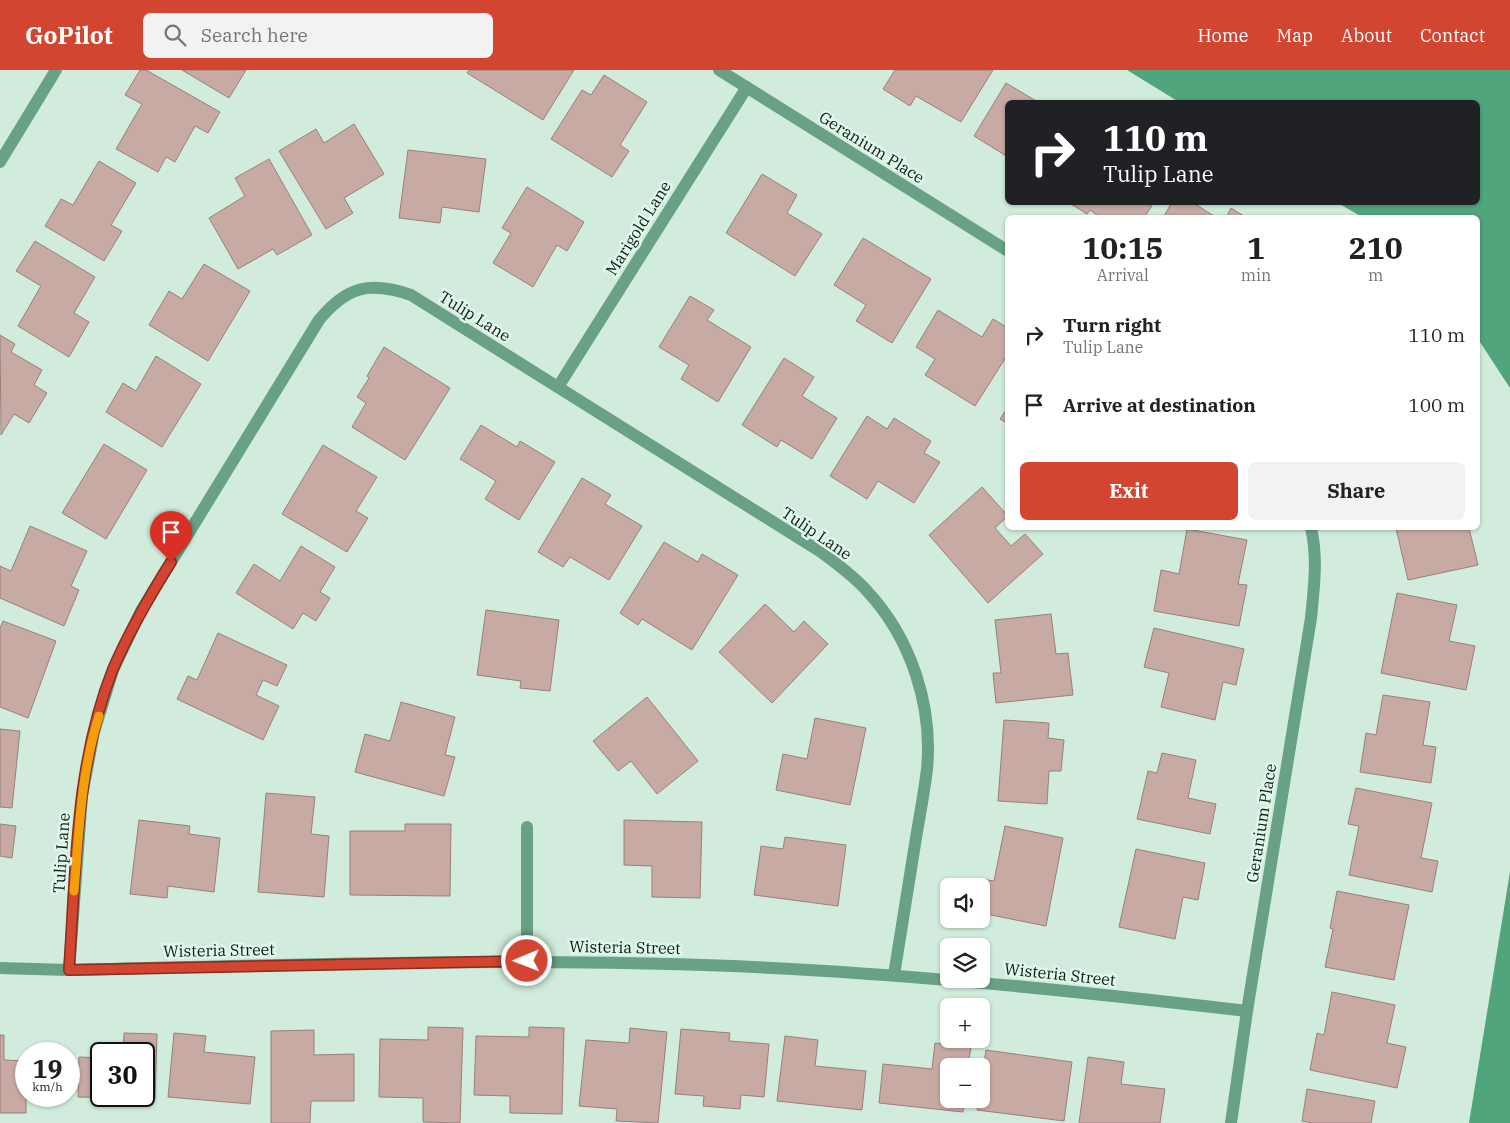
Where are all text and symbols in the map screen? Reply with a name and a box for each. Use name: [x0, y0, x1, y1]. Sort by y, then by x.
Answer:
search box: [143, 13, 493, 58]
text: GoPilot: [25, 19, 113, 51]
icon: search: [161, 21, 189, 49]
text: Search here: [201, 23, 308, 47]
text: Home: [1197, 24, 1249, 47]
text: Map: [1277, 24, 1313, 47]
text: About: [1341, 24, 1392, 47]
text: Contact: [1420, 24, 1485, 47]
street label: Geranium Place: [816, 107, 928, 187]
text: 110 m: [1103, 115, 1208, 161]
icon: right: [1020, 120, 1085, 185]
text: Tulip Lane: [1103, 159, 1214, 188]
street label: Marigold Lane: [601, 177, 675, 279]
text: 10:15: [1082, 228, 1163, 267]
text: 1: [1247, 228, 1265, 267]
text: 210: [1349, 228, 1403, 267]
text: Arrival: [1097, 265, 1149, 285]
text: min: [1241, 265, 1271, 285]
text: m: [1368, 265, 1383, 285]
street label: Tulip Lane: [436, 286, 514, 346]
text: Turn right: [1063, 313, 1161, 337]
icon: right: [1020, 321, 1048, 349]
text: 110 m: [1408, 323, 1465, 347]
text: Tulip Lane: [1063, 337, 1143, 357]
icon: arrive: [1020, 391, 1048, 419]
text: Arrive at destination: [1063, 393, 1256, 417]
text: 100 m: [1408, 393, 1465, 417]
button: Exit: [1020, 462, 1238, 520]
button: Share: [1248, 462, 1465, 520]
street label: Tulip Lane: [778, 502, 856, 564]
pin: [150, 511, 192, 562]
icon: arrive: [157, 518, 185, 546]
street label: Geranium Place: [1242, 762, 1280, 884]
street label: Tulip Lane: [48, 812, 74, 894]
map controls: [940, 878, 990, 1108]
button: sound: [940, 878, 990, 928]
position arrow: [500, 934, 552, 986]
street label: Wisteria Street: [569, 936, 681, 958]
button: layers: [940, 938, 990, 988]
street label: Wisteria Street: [163, 939, 275, 961]
street label: Wisteria Street: [1003, 958, 1117, 990]
button: +: [940, 998, 990, 1048]
speed limit sign: 30: [90, 1042, 155, 1107]
text: 19: [32, 1052, 63, 1085]
button: −: [940, 1058, 990, 1108]
text: km/h: [32, 1079, 63, 1094]

